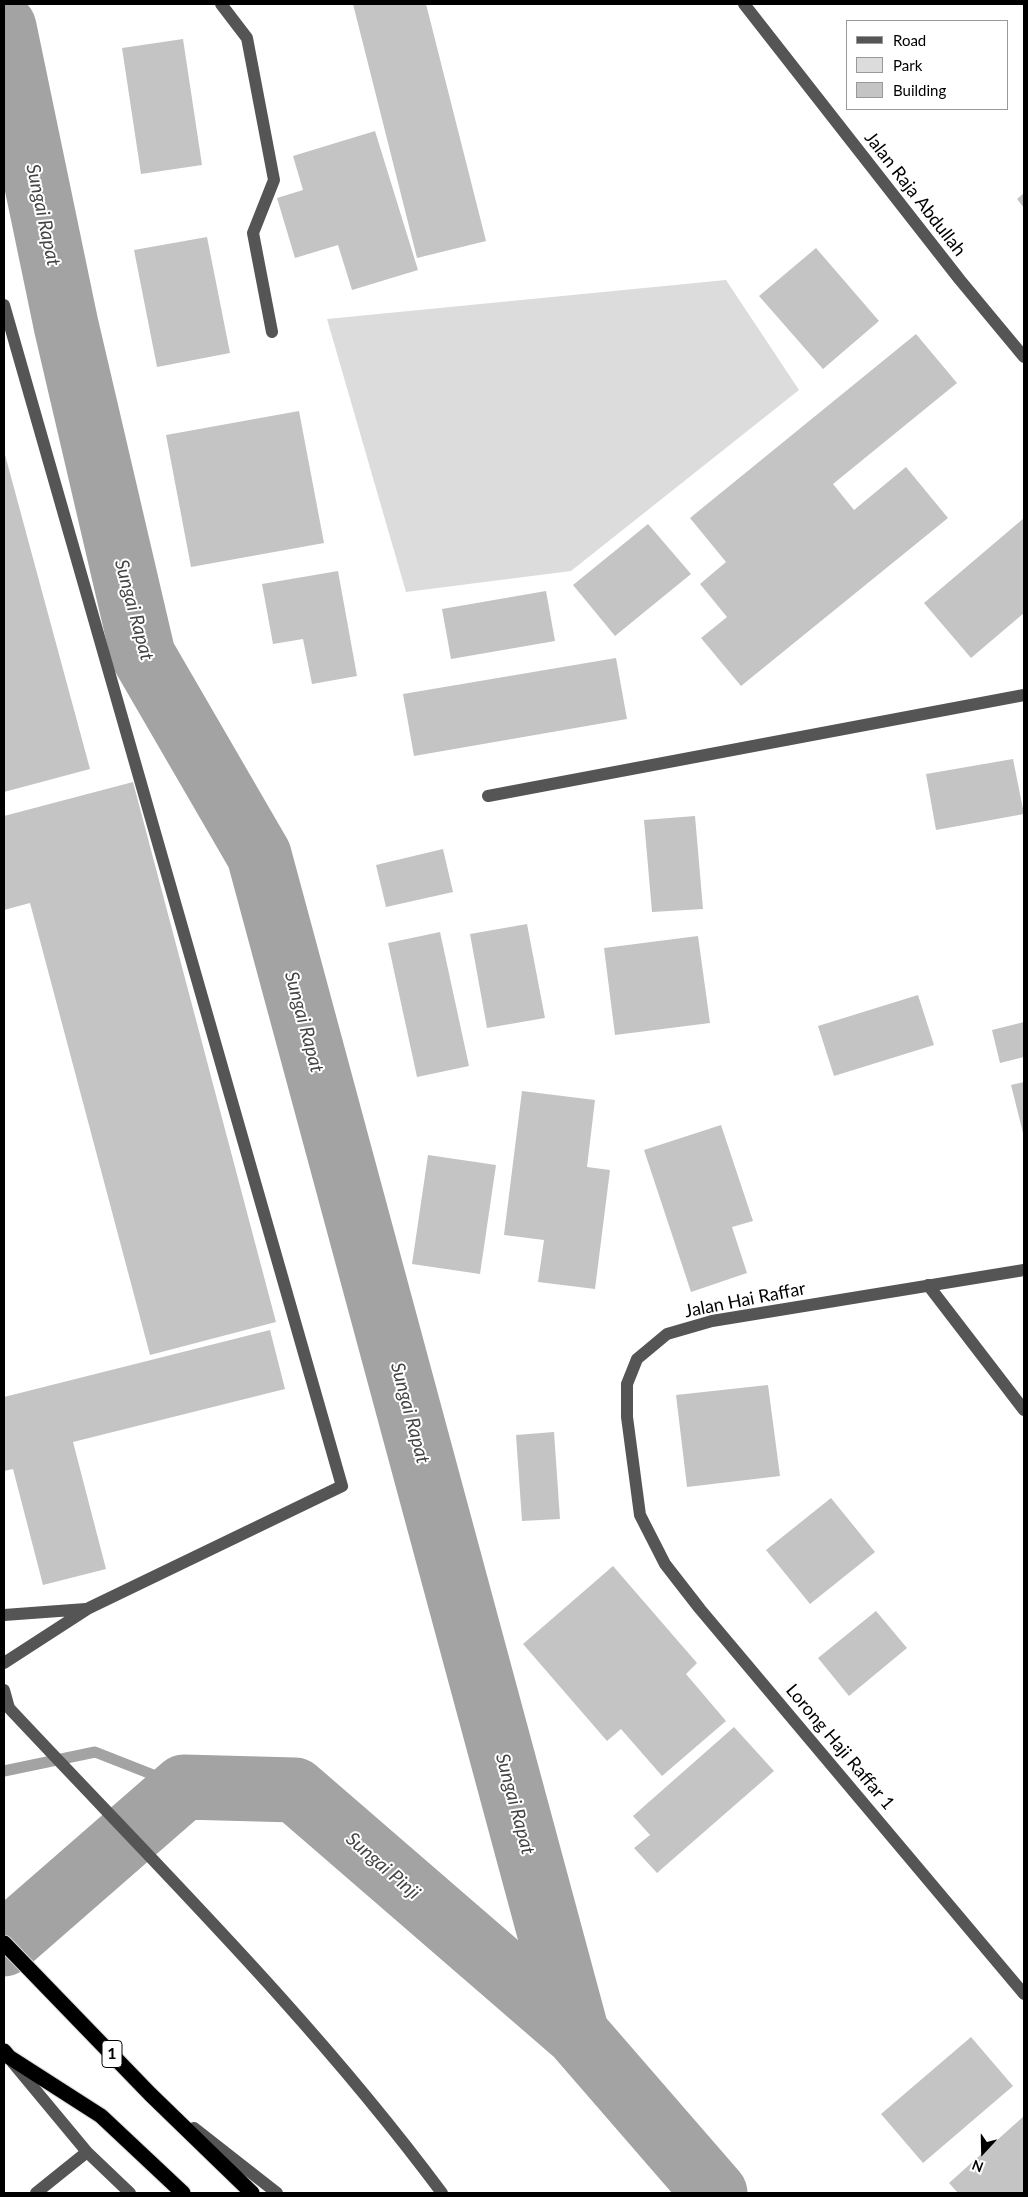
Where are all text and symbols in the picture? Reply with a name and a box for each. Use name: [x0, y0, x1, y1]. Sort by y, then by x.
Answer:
legend: [846, 20, 1008, 110]
text: Road: [893, 31, 926, 49]
text: Park: [893, 56, 922, 74]
text: Building: [893, 81, 946, 99]
street label: Jalan Raja Abdullah: [860, 128, 970, 260]
water label: Sungai Rapat: [21, 162, 65, 268]
water label: Sungai Rapat: [110, 557, 158, 663]
water label: Sungai Rapat: [280, 969, 328, 1075]
street label: Jalan Hai Raffar: [683, 1278, 807, 1322]
water label: Sungai Rapat: [386, 1360, 434, 1466]
street label: Lorong Haji Raffar 1: [781, 1680, 899, 1814]
water label: Sungai Rapat: [491, 1751, 539, 1857]
water label: Sungai Pinji: [341, 1828, 425, 1904]
road number: 1: [102, 2040, 122, 2068]
north arrow: [958, 2127, 1008, 2177]
text: N: [969, 2157, 986, 2176]

